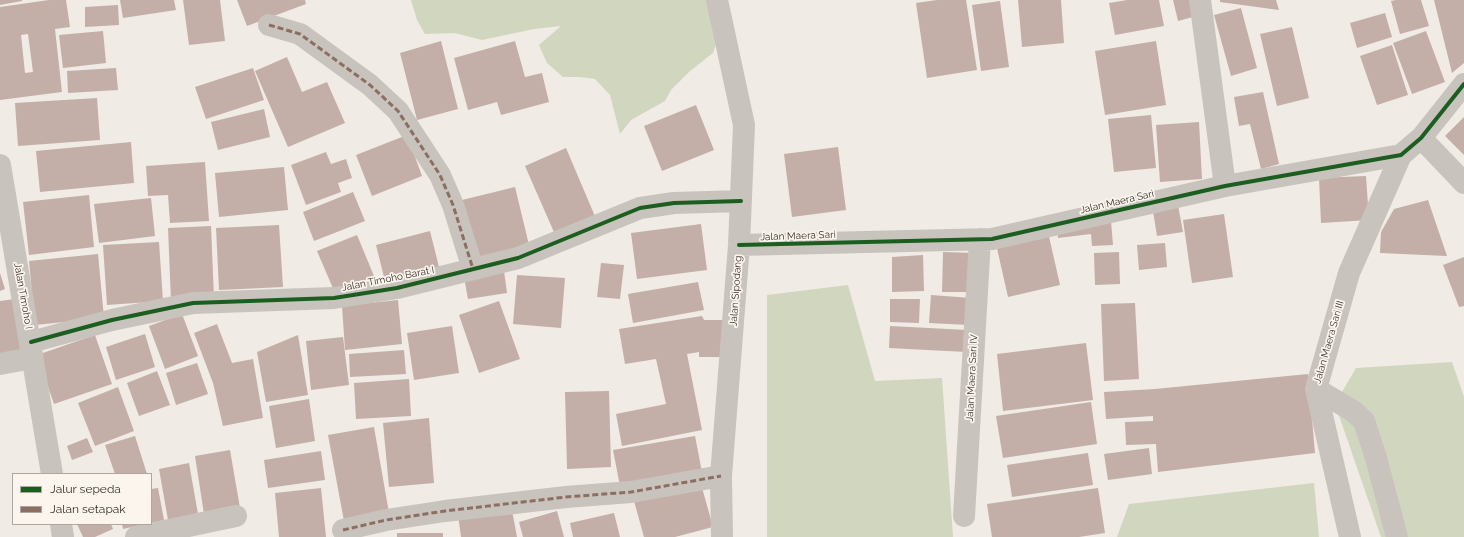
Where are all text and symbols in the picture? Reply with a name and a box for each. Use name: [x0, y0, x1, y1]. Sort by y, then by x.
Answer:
street label: Jalan Maera Sari: [1079, 188, 1155, 216]
street label: Jalan Maera Sari: [760, 229, 836, 243]
street label: Jalan Sipodang: [728, 255, 744, 327]
street label: Jalan Timoho I: [11, 262, 35, 330]
street label: Jalan Timoho Barat I: [341, 264, 435, 294]
street label: Jalan Maera Sari III: [1311, 299, 1347, 385]
street label: Jalan Maera Sari IV: [964, 334, 980, 422]
legend: [12, 473, 152, 525]
text: Jalur sepeda: [50, 482, 121, 496]
text: Jalan setapak: [50, 502, 126, 516]

